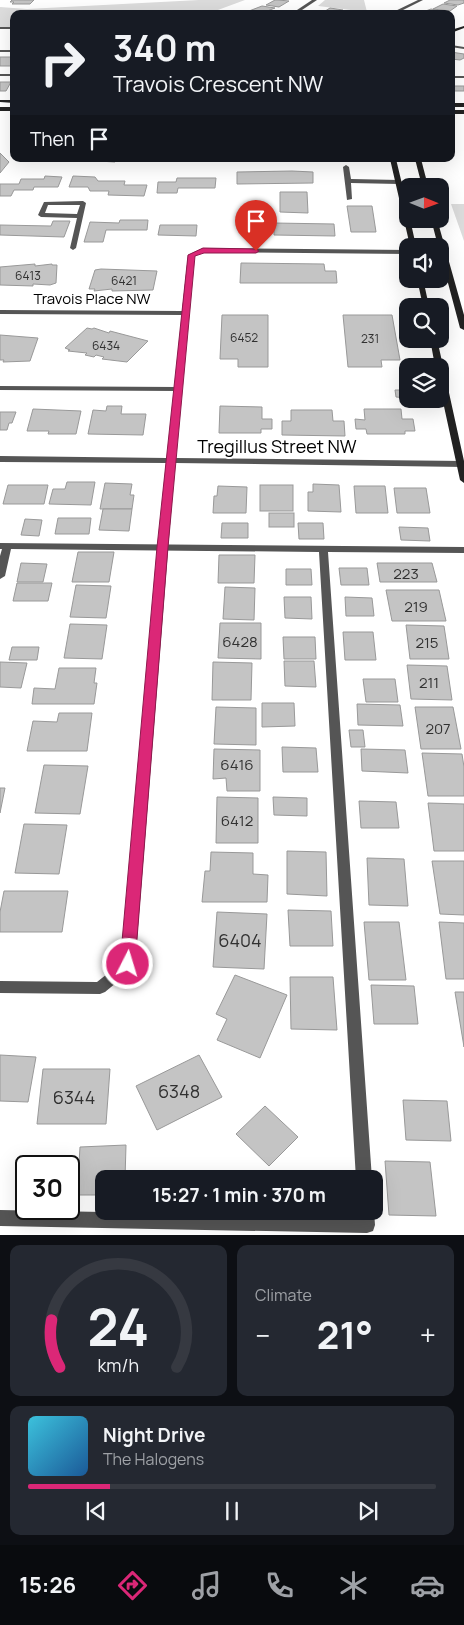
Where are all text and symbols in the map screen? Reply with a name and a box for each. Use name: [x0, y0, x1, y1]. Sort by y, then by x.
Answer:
text: 340 m: [113, 24, 216, 72]
icon: right: [30, 30, 95, 95]
text: Travois Crescent NW: [113, 69, 323, 99]
icon: arrive: [85, 125, 113, 153]
text: Then: [30, 126, 75, 152]
north arrow: [399, 178, 449, 228]
map controls: [399, 178, 449, 408]
pin: [235, 200, 277, 251]
icon: arrive: [242, 207, 270, 235]
button: sound: [399, 238, 449, 288]
house number: 6413: [15, 267, 41, 284]
house number: 6421: [111, 272, 137, 289]
street label: Travois Place NW: [34, 288, 150, 309]
button: search: [399, 298, 449, 348]
house number: 6452: [230, 329, 258, 346]
house number: 231: [361, 330, 379, 347]
house number: 6434: [92, 337, 120, 354]
button: layers: [399, 358, 449, 408]
street label: Tregillus Street NW: [197, 434, 357, 458]
house number: 223: [393, 563, 419, 584]
house number: 219: [404, 596, 428, 617]
house number: 6428: [222, 631, 258, 652]
house number: 215: [415, 632, 439, 653]
house number: 211: [419, 672, 439, 693]
house number: 207: [425, 718, 451, 739]
house number: 6416: [220, 754, 254, 775]
house number: 6412: [221, 810, 253, 831]
house number: 6404: [218, 928, 262, 952]
position arrow: [101, 937, 153, 989]
house number: 6348: [158, 1079, 200, 1103]
house number: 6344: [53, 1085, 95, 1109]
speed limit sign: 30: [15, 1155, 80, 1220]
text: 15:27 · 1 min · 370 m: [152, 1182, 326, 1208]
text: Climate: [255, 1284, 312, 1306]
text: 24: [88, 1291, 149, 1362]
text: 21°: [317, 1308, 373, 1360]
text: −: [255, 1316, 270, 1354]
text: +: [420, 1316, 436, 1354]
text: km/h: [98, 1353, 139, 1377]
text: Night Drive: [103, 1422, 205, 1448]
text: The Halogens: [103, 1448, 204, 1470]
icon: previous: [82, 1497, 110, 1525]
icon: pause: [218, 1497, 246, 1525]
icon: next: [354, 1497, 382, 1525]
icon: directions: [115, 1568, 150, 1603]
icon: music: [189, 1568, 224, 1603]
icon: phone: [262, 1568, 297, 1603]
icon: climate: [336, 1568, 371, 1603]
icon: car: [410, 1568, 445, 1603]
text: 15:26: [19, 1570, 76, 1600]

